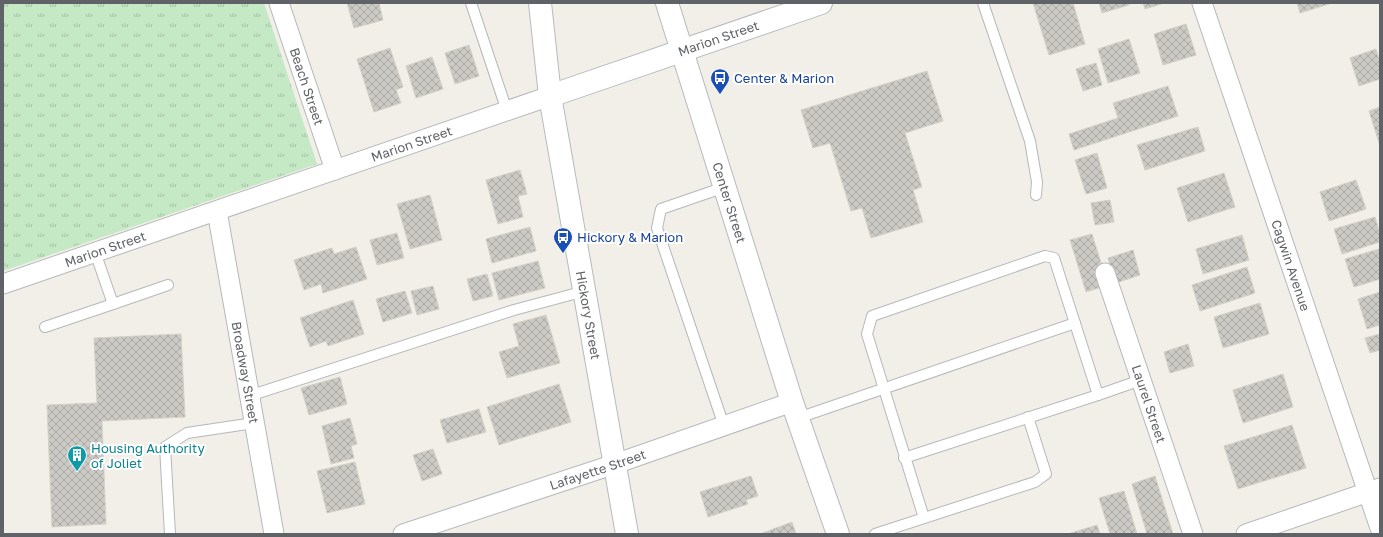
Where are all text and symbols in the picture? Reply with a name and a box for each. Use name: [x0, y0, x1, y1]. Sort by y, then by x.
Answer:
street label: Marion Street: [676, 17, 761, 60]
street label: Beach Street: [287, 46, 327, 127]
bus stop icon: Center & Marion: [709, 67, 731, 95]
place label: Center & Marion: [734, 70, 834, 86]
street label: Marion Street: [369, 122, 454, 165]
street label: Center Street: [709, 160, 750, 245]
street label: Cagwin Avenue: [1268, 218, 1314, 313]
bus stop icon: Hickory & Marion: [552, 226, 574, 254]
street label: Marion Street: [62, 228, 148, 270]
place label: Hickory & Marion: [577, 229, 683, 245]
street label: Hickory Street: [573, 269, 604, 361]
street label: Broadway Street: [229, 320, 262, 425]
street label: Laurel Street: [1129, 363, 1170, 445]
place label: Housing Authority of Joliet: [91, 440, 205, 471]
building icon: Housing Authority of Joliet: [66, 444, 88, 472]
street label: Lafayette Street: [547, 446, 648, 493]

